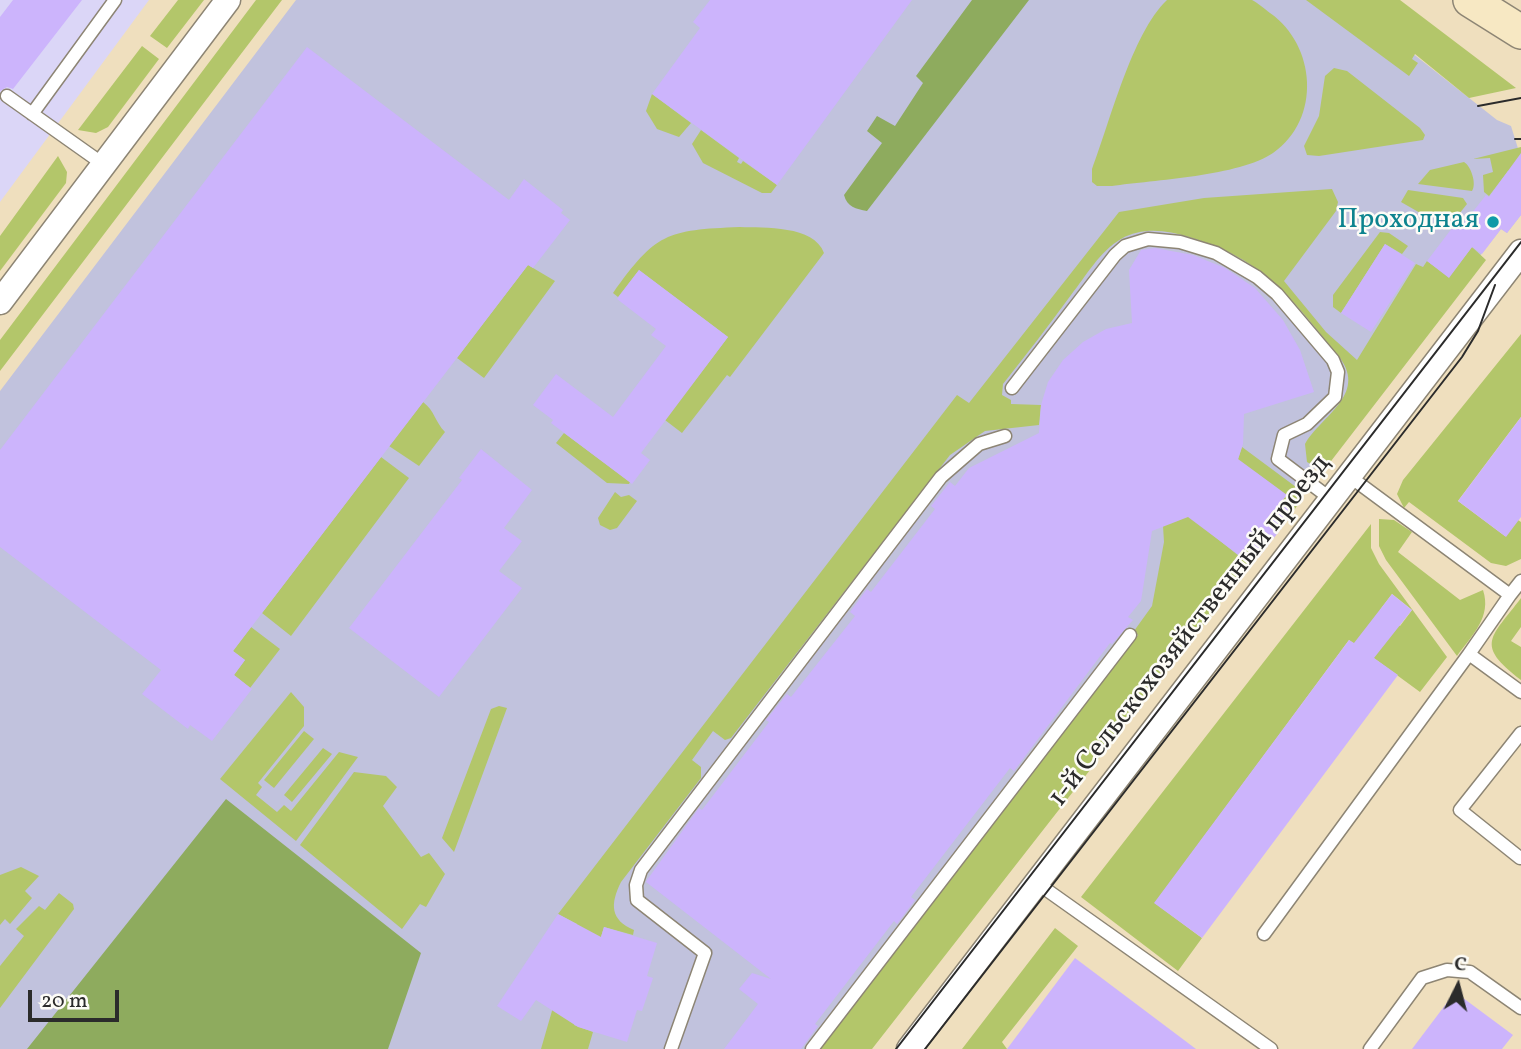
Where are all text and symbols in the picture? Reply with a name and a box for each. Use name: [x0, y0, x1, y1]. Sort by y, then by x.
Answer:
place label: Проходная: [1337, 205, 1479, 239]
marker: Проходная: [1485, 214, 1501, 230]
street label: 1-й Сельскохозяйственный проезд: [1043, 449, 1339, 815]
north arrow: [1423, 951, 1493, 1021]
text: С: [1453, 952, 1468, 979]
scale bar: [32, 976, 122, 1020]
text: 20 m: [41, 987, 87, 1016]

